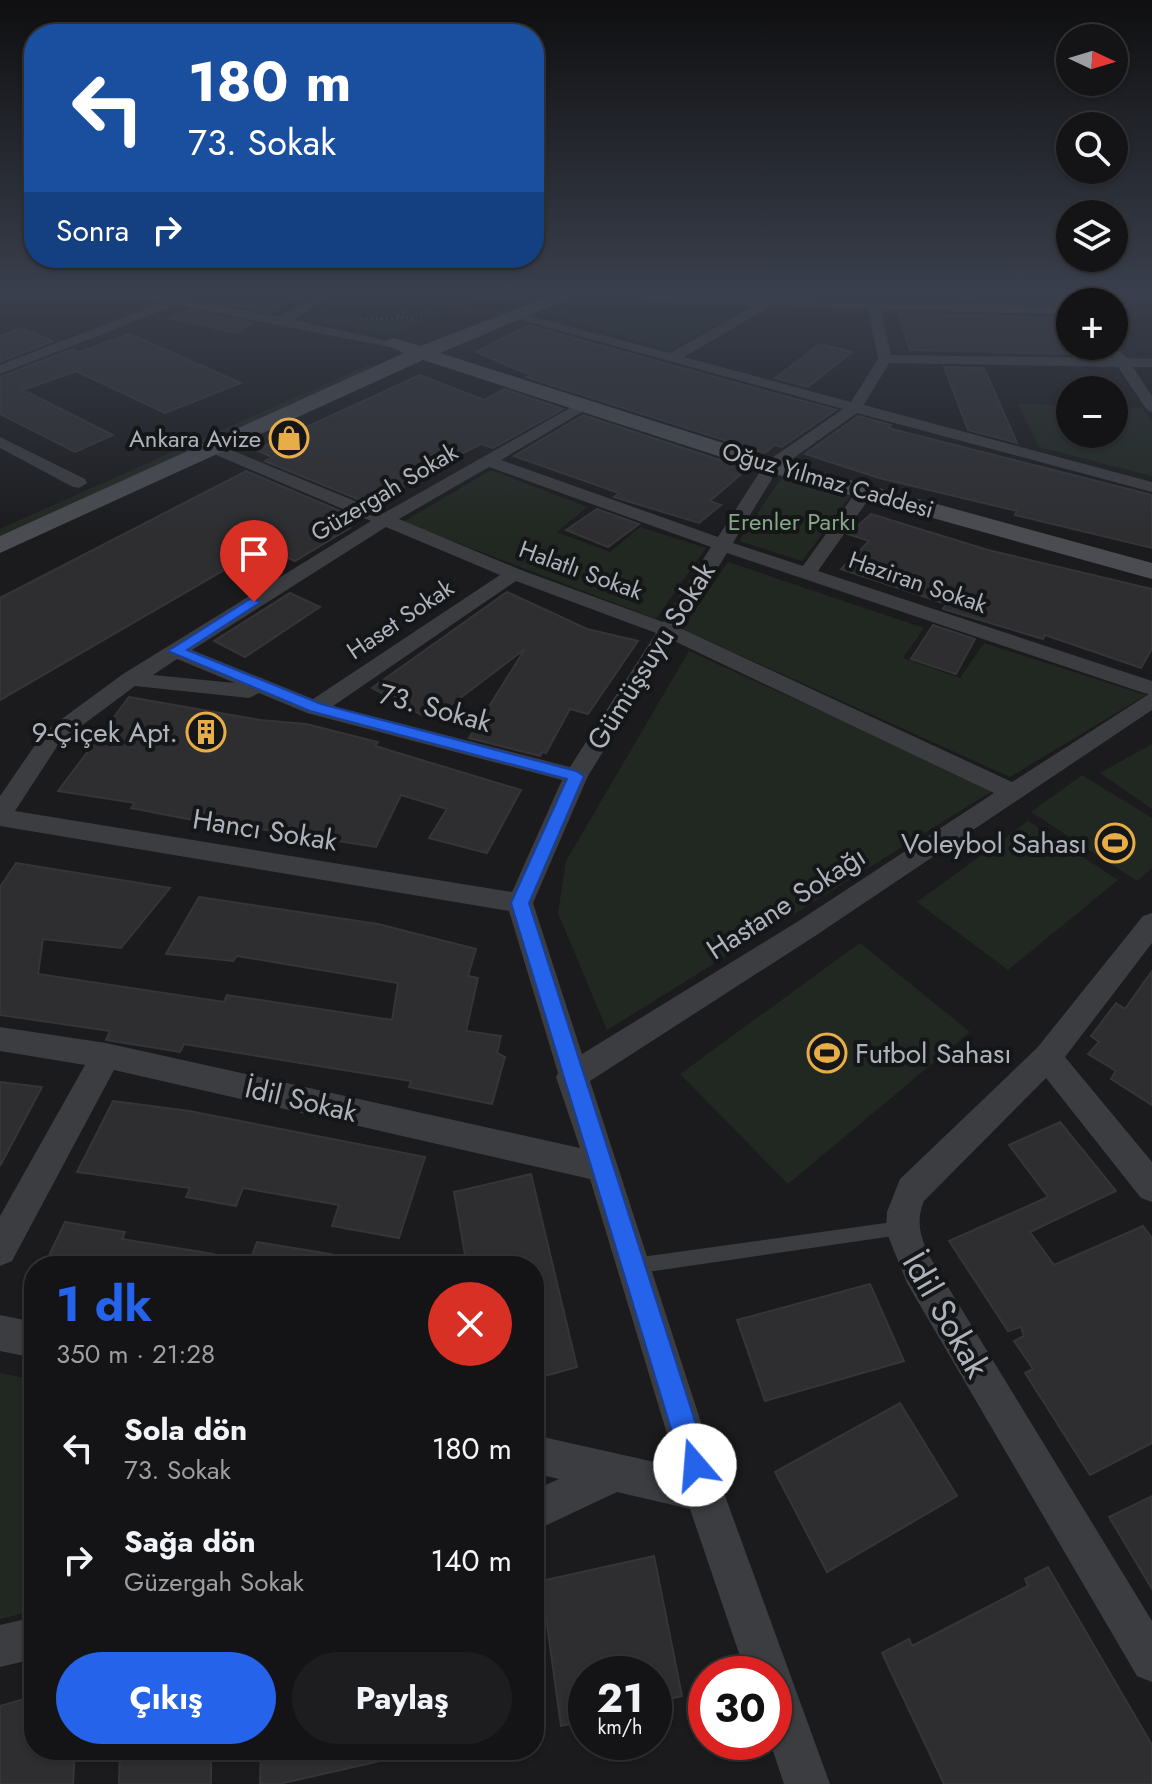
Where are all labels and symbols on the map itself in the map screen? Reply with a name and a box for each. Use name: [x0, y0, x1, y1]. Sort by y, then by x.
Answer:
north arrow: [1056, 24, 1128, 96]
shop icon: Ankara Avize: [268, 417, 310, 459]
place label: Ankara Avize: [129, 421, 261, 456]
street label: Oğuz Yılmaz Caddesi: [718, 433, 938, 527]
street label: Güzergah Sokak: [304, 434, 465, 550]
park label: Erenler Parkı: [728, 504, 856, 539]
pin: [220, 520, 288, 602]
street label: Halatlı Sokak: [514, 531, 648, 609]
street label: Haziran Sokak: [844, 542, 992, 622]
street label: Gümüşsuyu Sokak: [577, 554, 726, 758]
street label: Haset Sokak: [339, 570, 461, 668]
street label: 73. Sokak: [374, 673, 497, 743]
building icon: 9-Çiçek Apt.: [185, 711, 227, 753]
place label: 9-Çiçek Apt.: [31, 712, 178, 753]
street label: Hancı Sokak: [190, 798, 341, 862]
sports icon: Voleybol Sahası: [1094, 822, 1136, 864]
place label: Voleybol Sahası: [901, 823, 1087, 864]
street label: Hastane Sokağı: [698, 836, 874, 970]
sports icon: Futbol Sahası: [806, 1032, 848, 1074]
place label: Futbol Sahası: [855, 1033, 1012, 1074]
street label: İdil Sokak: [241, 1067, 362, 1133]
street label: İdil Sokak: [890, 1243, 1002, 1387]
position arrow: [653, 1423, 737, 1507]
speed limit sign: 30: [688, 1656, 792, 1760]

